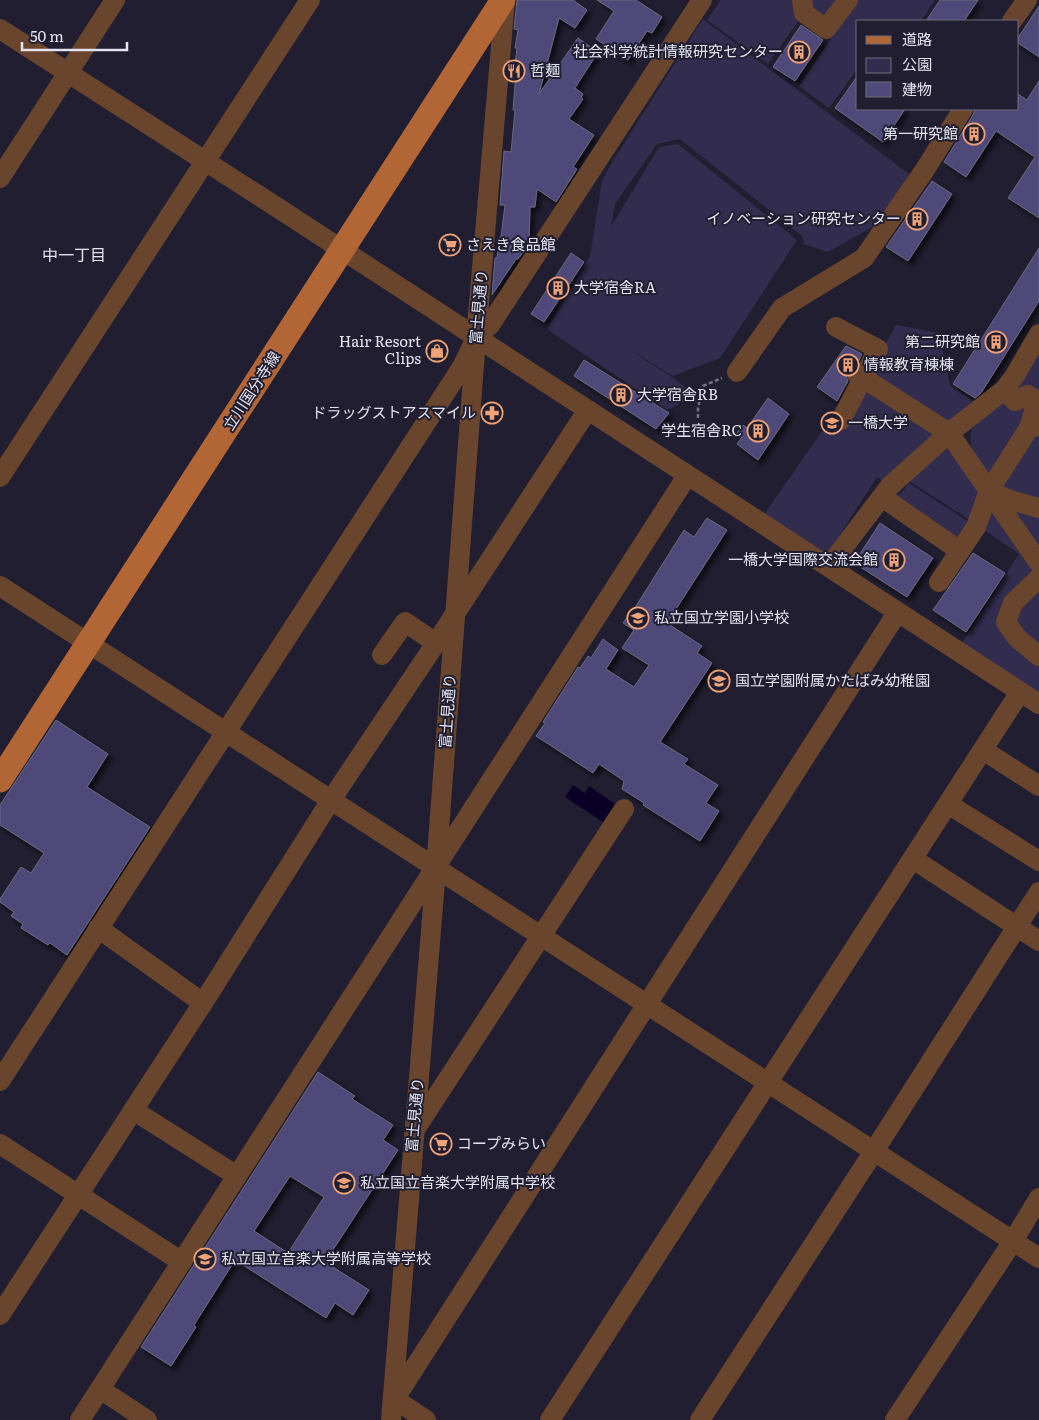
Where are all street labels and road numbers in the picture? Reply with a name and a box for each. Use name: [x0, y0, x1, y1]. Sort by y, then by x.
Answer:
street label: 富士見通り: [463, 269, 492, 345]
street label: 立川国分寺線: [217, 346, 285, 434]
street label: 富士見通り: [432, 673, 461, 749]
street label: 富士見通り: [399, 1077, 428, 1153]

